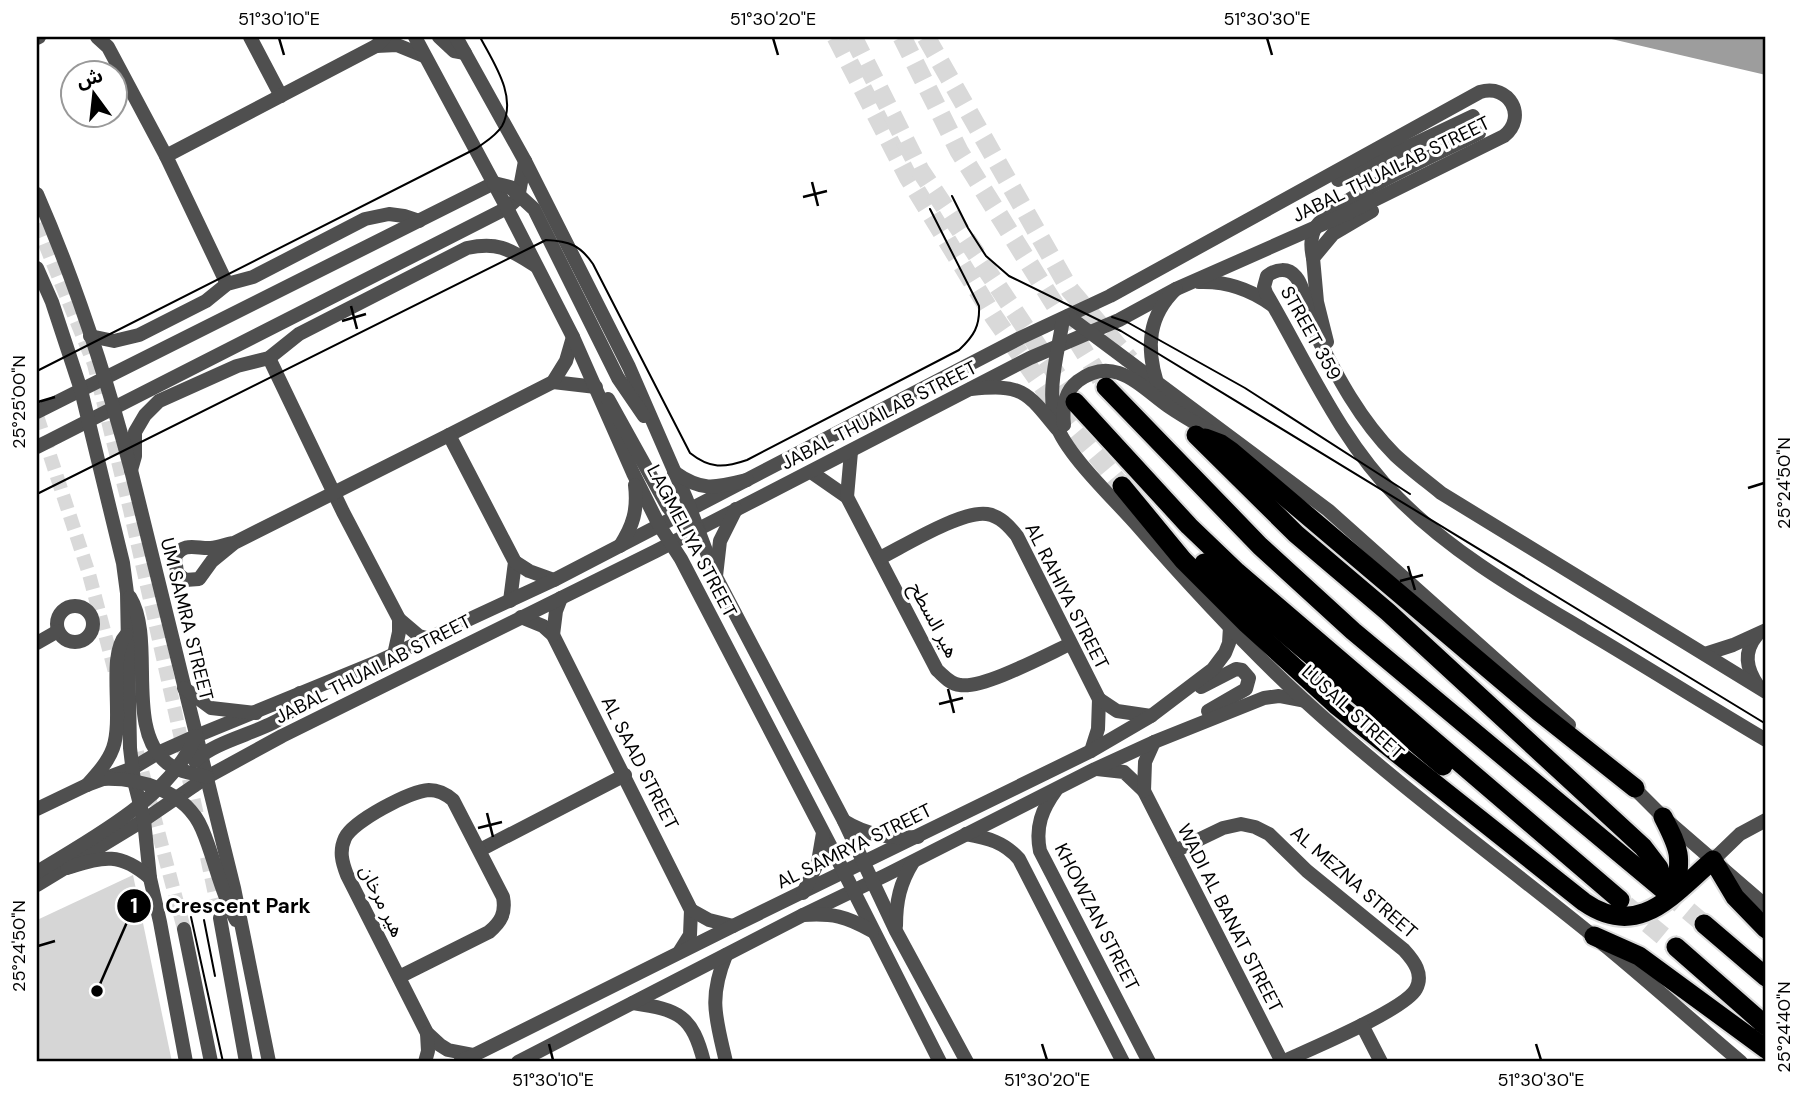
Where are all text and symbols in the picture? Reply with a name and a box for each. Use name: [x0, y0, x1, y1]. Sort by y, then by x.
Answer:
text: 51°30'10"E: [238, 7, 320, 31]
text: 51°30'20"E: [730, 7, 816, 31]
text: 51°30'30"E: [1224, 7, 1310, 31]
north arrow: [60, 60, 130, 130]
text: ش: [74, 63, 106, 94]
street label: JABAL THUAILAB STREET: [1288, 110, 1494, 228]
street label: STREET 359: [1275, 281, 1347, 385]
street label: JABAL THUAILAB STREET: [777, 354, 982, 475]
text: 25°25'00"N: [7, 355, 31, 449]
text: 25°24'50"N: [1772, 437, 1796, 529]
street label: LAGMELIYA STREET: [641, 460, 743, 622]
street label: AL RAHIYA STREET: [1019, 519, 1115, 674]
street label: UM SAMRA STREET: [155, 535, 219, 703]
street label: هير السطح: [902, 578, 964, 663]
street label: JABAL THUAILAB STREET: [271, 608, 476, 729]
street label: LUSAIL STREET: [1296, 659, 1410, 765]
street label: AL SAAD STREET: [596, 692, 685, 834]
street label: AL SAMRYA STREET: [772, 797, 936, 895]
street label: WADI AL BANAT STREET: [1172, 819, 1289, 1017]
street label: AL MEZNA STREET: [1285, 820, 1423, 944]
street label: KHOWZAN STREET: [1049, 839, 1145, 995]
street label: هير مرخان: [354, 861, 410, 941]
callout: Crescent Park: [117, 885, 325, 927]
text: 1: [130, 892, 138, 920]
text: Crescent Park: [165, 892, 311, 920]
text: 25°24'50"N: [7, 900, 31, 992]
text: 25°24'40"N: [1772, 981, 1796, 1073]
text: 51°30'10"E: [512, 1068, 594, 1092]
text: 51°30'20"E: [1004, 1068, 1090, 1092]
text: 51°30'30"E: [1498, 1068, 1584, 1092]

